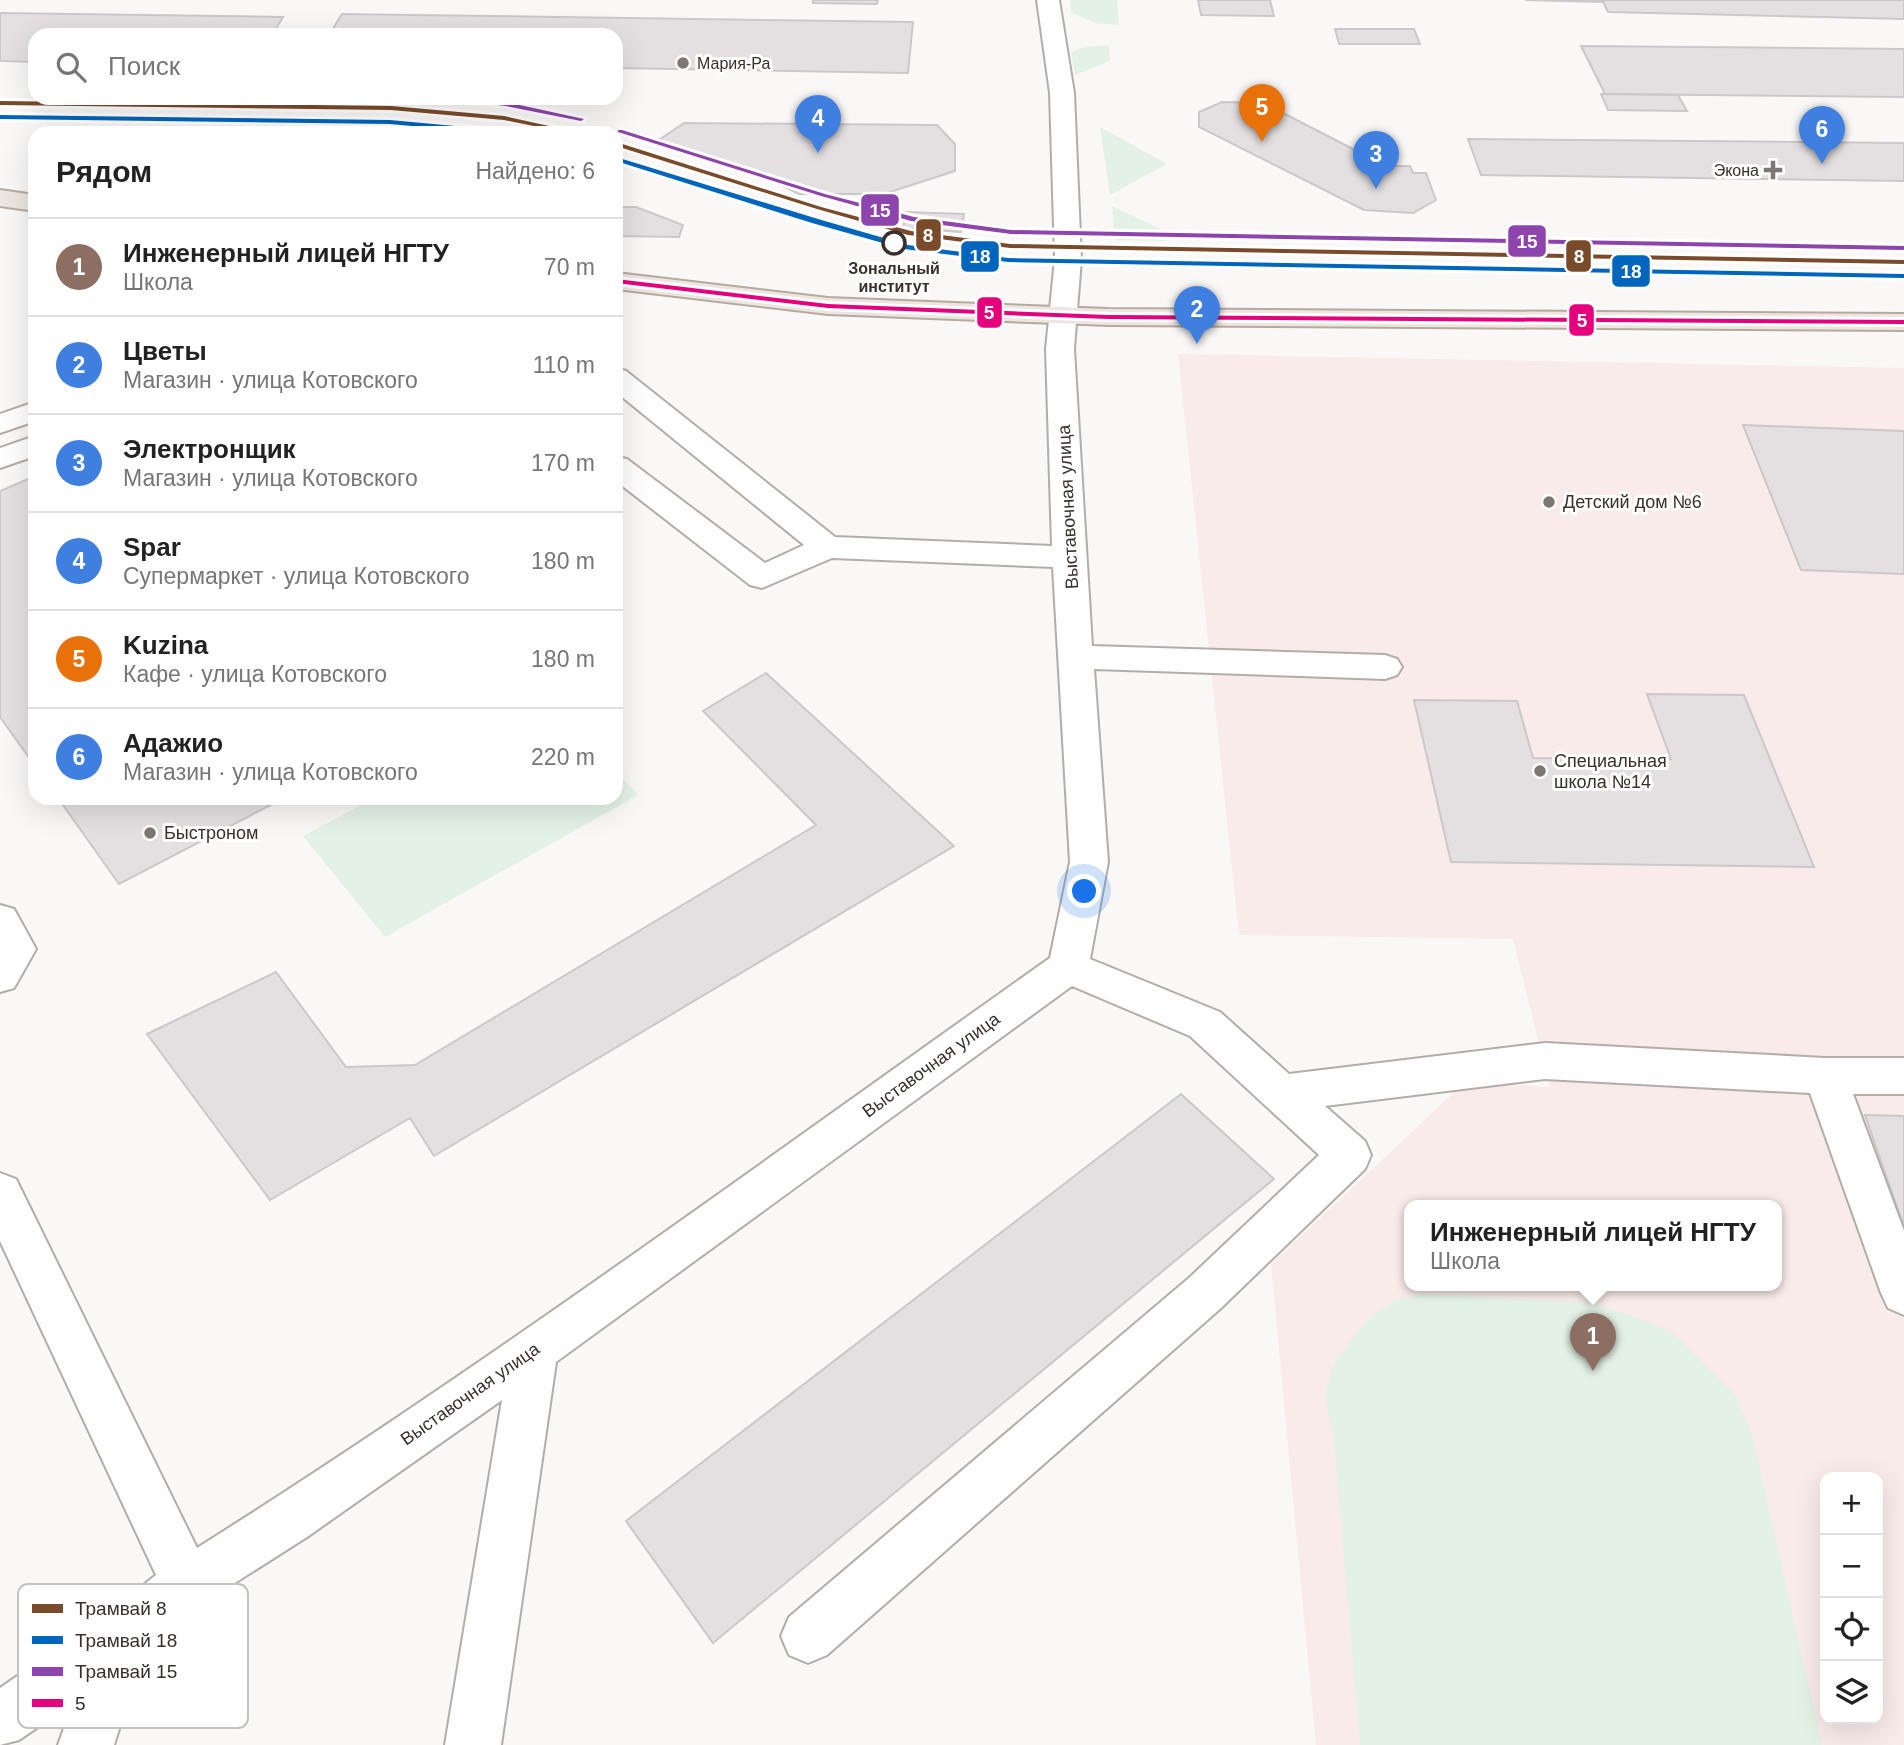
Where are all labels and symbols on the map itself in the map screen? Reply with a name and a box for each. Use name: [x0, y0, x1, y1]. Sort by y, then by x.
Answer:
marker: Мария-Ра: [675, 55, 691, 71]
place label: Мария-Ра: [697, 55, 770, 72]
pin: 5: [1239, 84, 1285, 142]
pin: 4: [795, 95, 841, 153]
pin: 6: [1799, 106, 1845, 164]
pin: 3: [1353, 131, 1399, 189]
place label: Экона: [1714, 162, 1759, 179]
marker: Экона: [1765, 162, 1781, 178]
line badge: 15: [860, 193, 900, 227]
text: 15: [869, 200, 891, 221]
line badge: 8: [915, 218, 942, 252]
line badge: 15: [1507, 224, 1547, 258]
text: 8: [923, 225, 933, 246]
marker: Зональный институт: [882, 231, 906, 255]
text: 15: [1516, 231, 1538, 252]
line badge: 8: [1565, 239, 1592, 273]
line badge: 18: [960, 240, 1000, 273]
text: 18: [969, 246, 991, 267]
text: 8: [1574, 246, 1584, 267]
line badge: 18: [1611, 254, 1651, 288]
place label: Зональный институт: [848, 260, 940, 295]
text: 18: [1620, 261, 1642, 282]
pin: 2: [1174, 286, 1220, 344]
line badge: 5: [976, 296, 1003, 329]
text: 5: [984, 302, 995, 323]
line badge: 5: [1568, 303, 1595, 337]
text: 5: [1577, 310, 1588, 331]
street label: Выставочная улица: [1054, 423, 1082, 590]
place label: Детский дом №6: [1563, 492, 1702, 512]
marker: Детский дом №6: [1541, 494, 1557, 510]
place label: Специальная школа №14: [1554, 751, 1667, 792]
marker: Специальная школа №14: [1532, 763, 1548, 779]
place label: Быстроном: [164, 823, 258, 843]
marker: Быстроном: [142, 825, 158, 841]
your location: [1067, 874, 1101, 908]
street label: Выставочная улица: [859, 1008, 1004, 1121]
pin: 1: [1570, 1313, 1616, 1371]
street label: Выставочная улица: [397, 1338, 544, 1449]
legend: [18, 1584, 248, 1728]
text: Трамвай 8: [75, 1598, 167, 1619]
text: Трамвай 18: [75, 1630, 177, 1651]
text: Трамвай 15: [75, 1661, 177, 1682]
text: 5: [75, 1693, 86, 1714]

